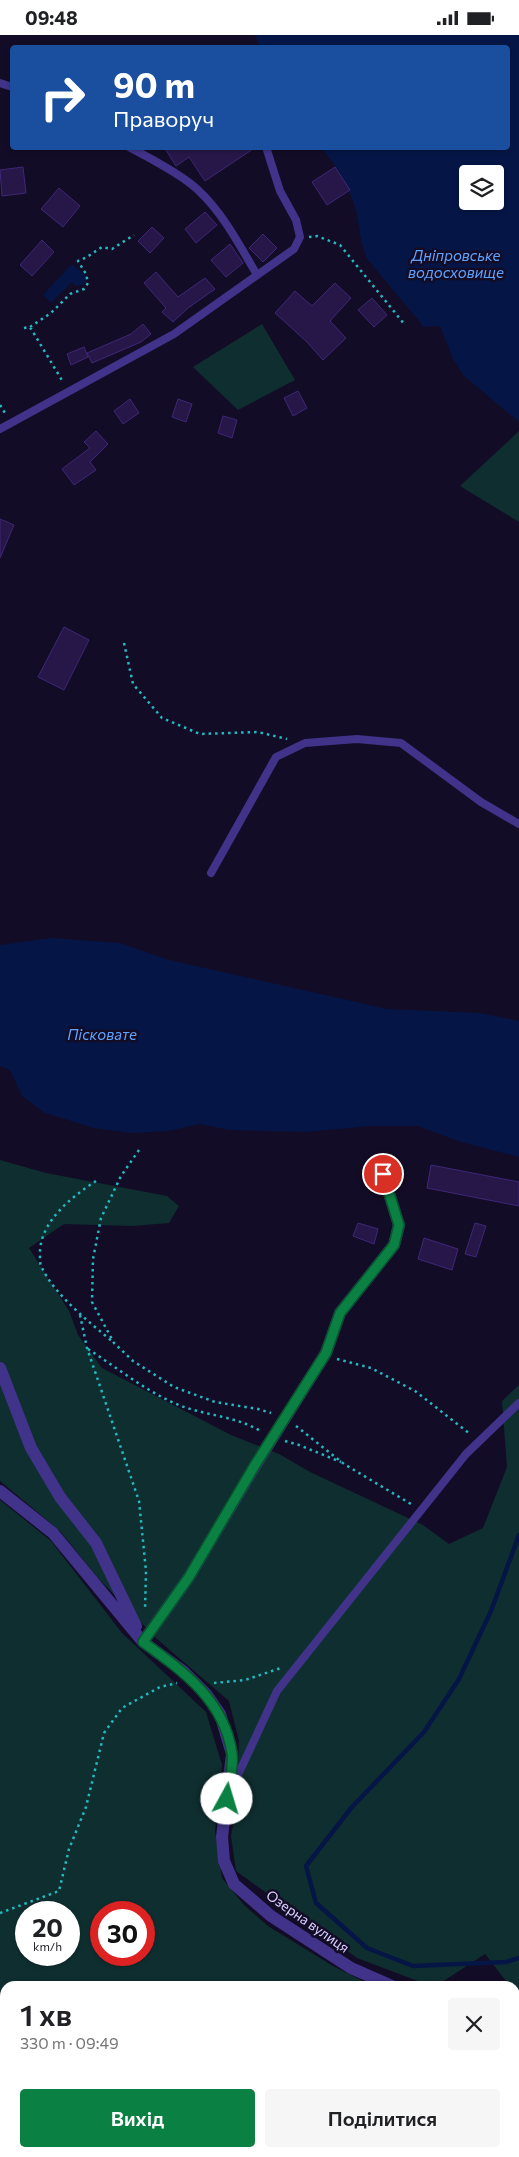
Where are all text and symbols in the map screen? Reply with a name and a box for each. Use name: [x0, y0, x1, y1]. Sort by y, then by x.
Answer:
text: 09:48: [25, 6, 78, 29]
text: 90 m: [113, 62, 195, 105]
icon: right: [30, 65, 95, 130]
text: Праворуч: [113, 105, 214, 132]
map controls: [459, 165, 504, 210]
button: layers: [459, 165, 504, 210]
water label: Дніпровське водосховище: [408, 246, 504, 281]
water label: Пісковате: [67, 1025, 137, 1043]
pin: [362, 1153, 404, 1195]
icon: arrive: [369, 1160, 397, 1188]
position arrow: [200, 1772, 252, 1824]
street label: Озерна вулиця: [263, 1886, 353, 1956]
speed limit sign: 30: [90, 1901, 155, 1966]
text: 20: [32, 1912, 63, 1942]
text: km/h: [33, 1939, 62, 1953]
text: 1 хв: [20, 1995, 72, 2032]
button: close: [448, 1998, 500, 2050]
text: 330 m · 09:49: [20, 2033, 119, 2052]
button: Вихід: [20, 2089, 255, 2147]
button: Поділитися: [265, 2089, 500, 2147]

